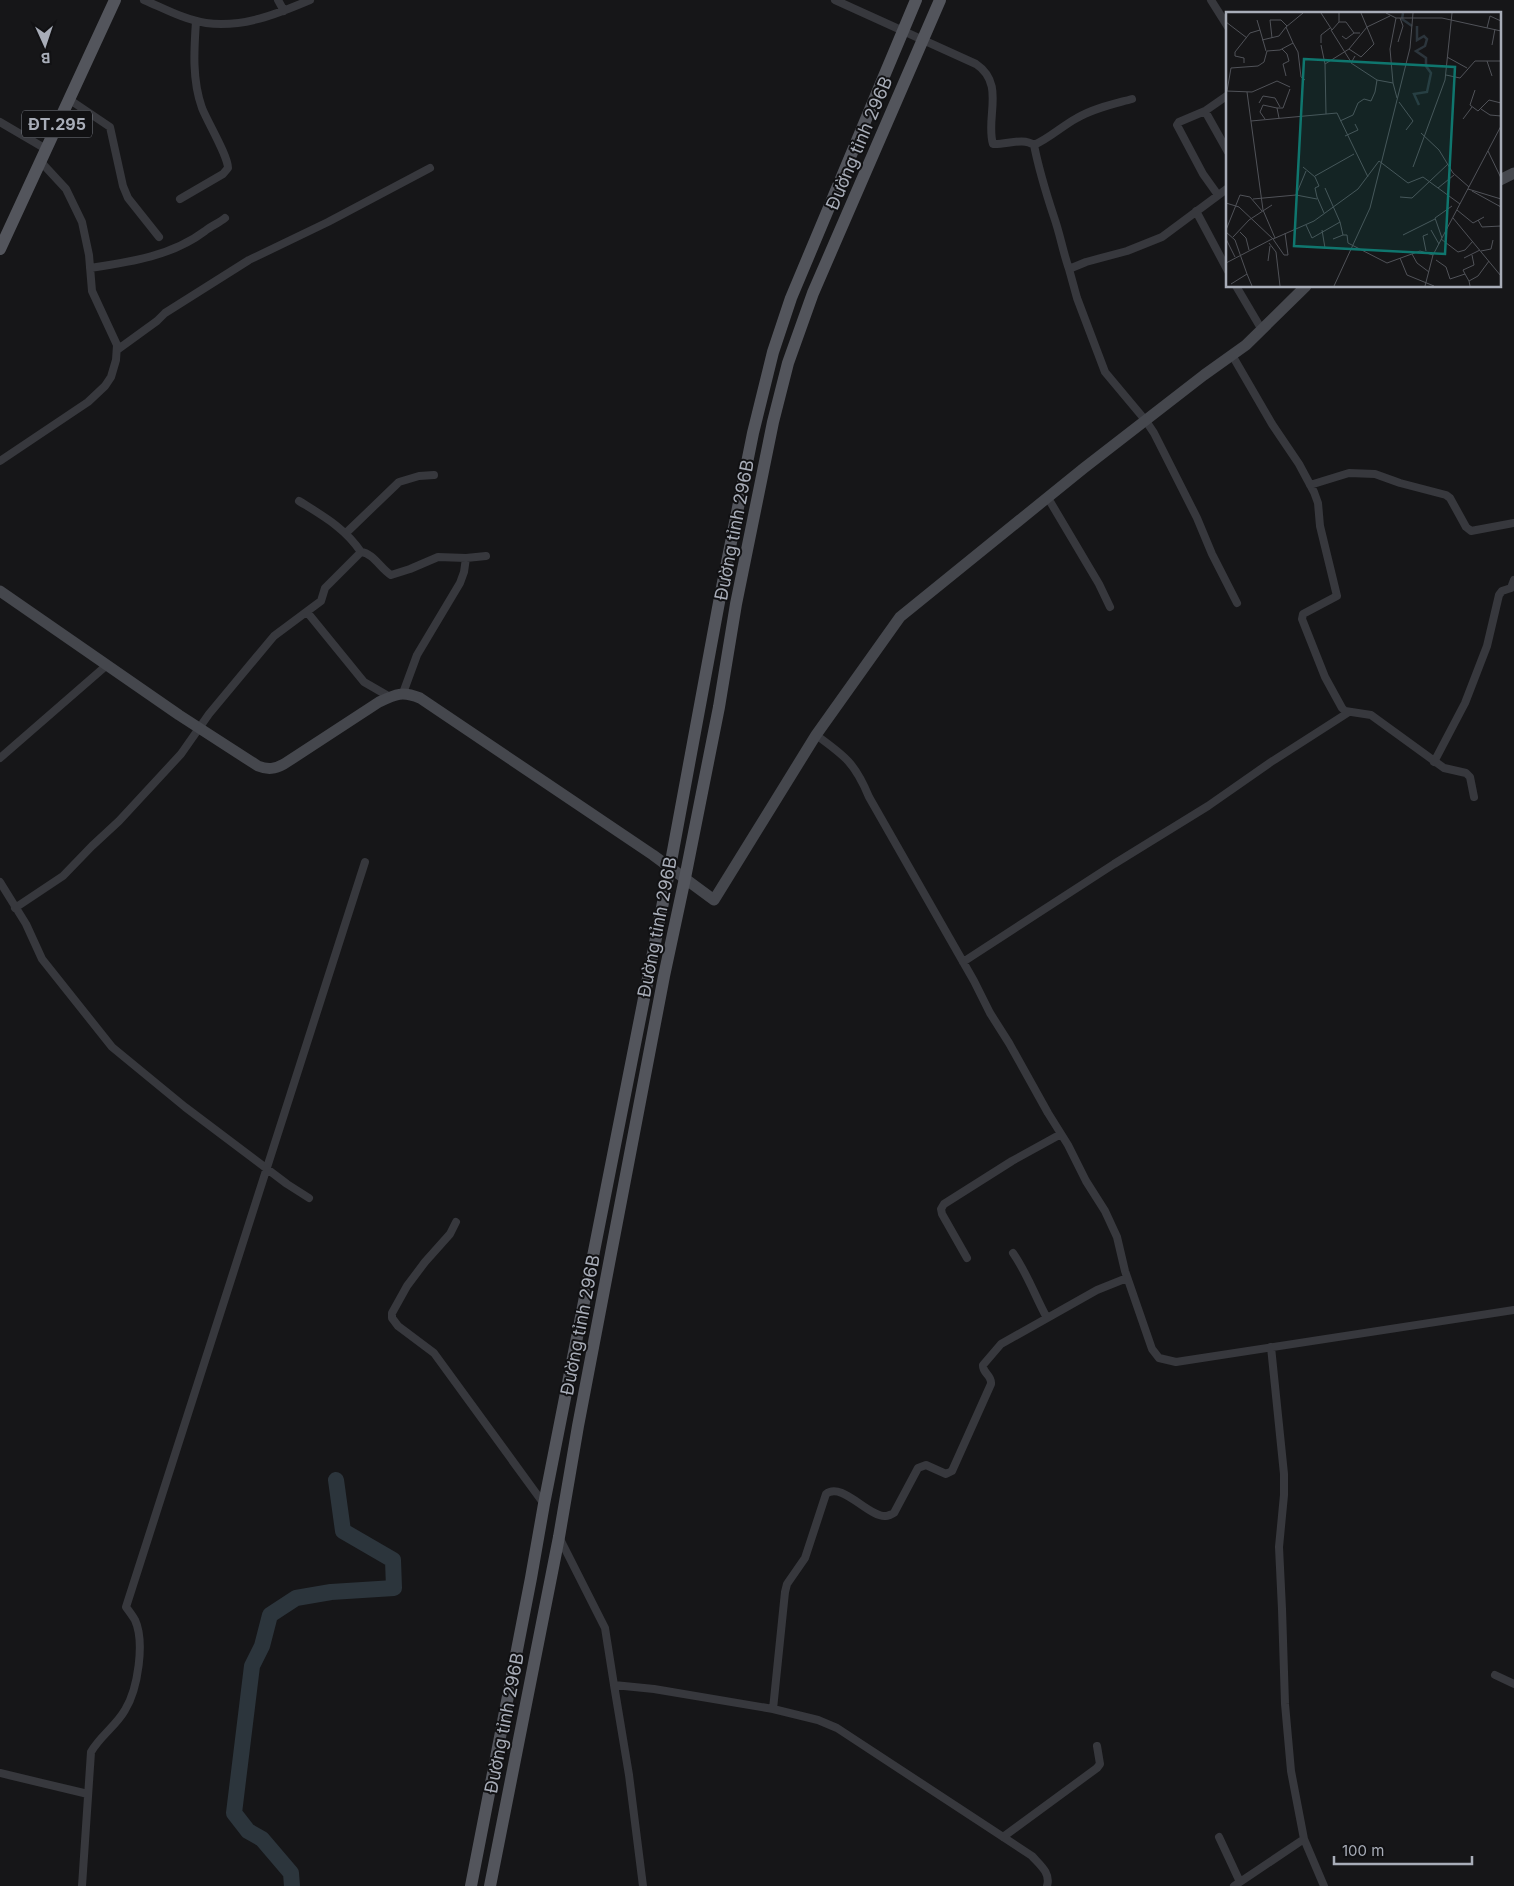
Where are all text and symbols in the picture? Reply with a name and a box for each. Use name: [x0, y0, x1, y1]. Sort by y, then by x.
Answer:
inset map: [1226, 12, 1502, 288]
north arrow: [20, 20, 70, 70]
text: B: [41, 50, 51, 67]
street label: Đường tỉnh 296B: [821, 73, 897, 213]
road number: ĐT.295: [22, 110, 92, 138]
street label: Đường tỉnh 296B: [710, 458, 758, 602]
street label: Đường tỉnh 296B: [633, 855, 681, 999]
street label: Đường tỉnh 296B: [556, 1253, 604, 1397]
street label: Đường tỉnh 296B: [480, 1651, 528, 1795]
scale bar: [1334, 1834, 1472, 1866]
text: 100 m: [1342, 1841, 1384, 1860]

